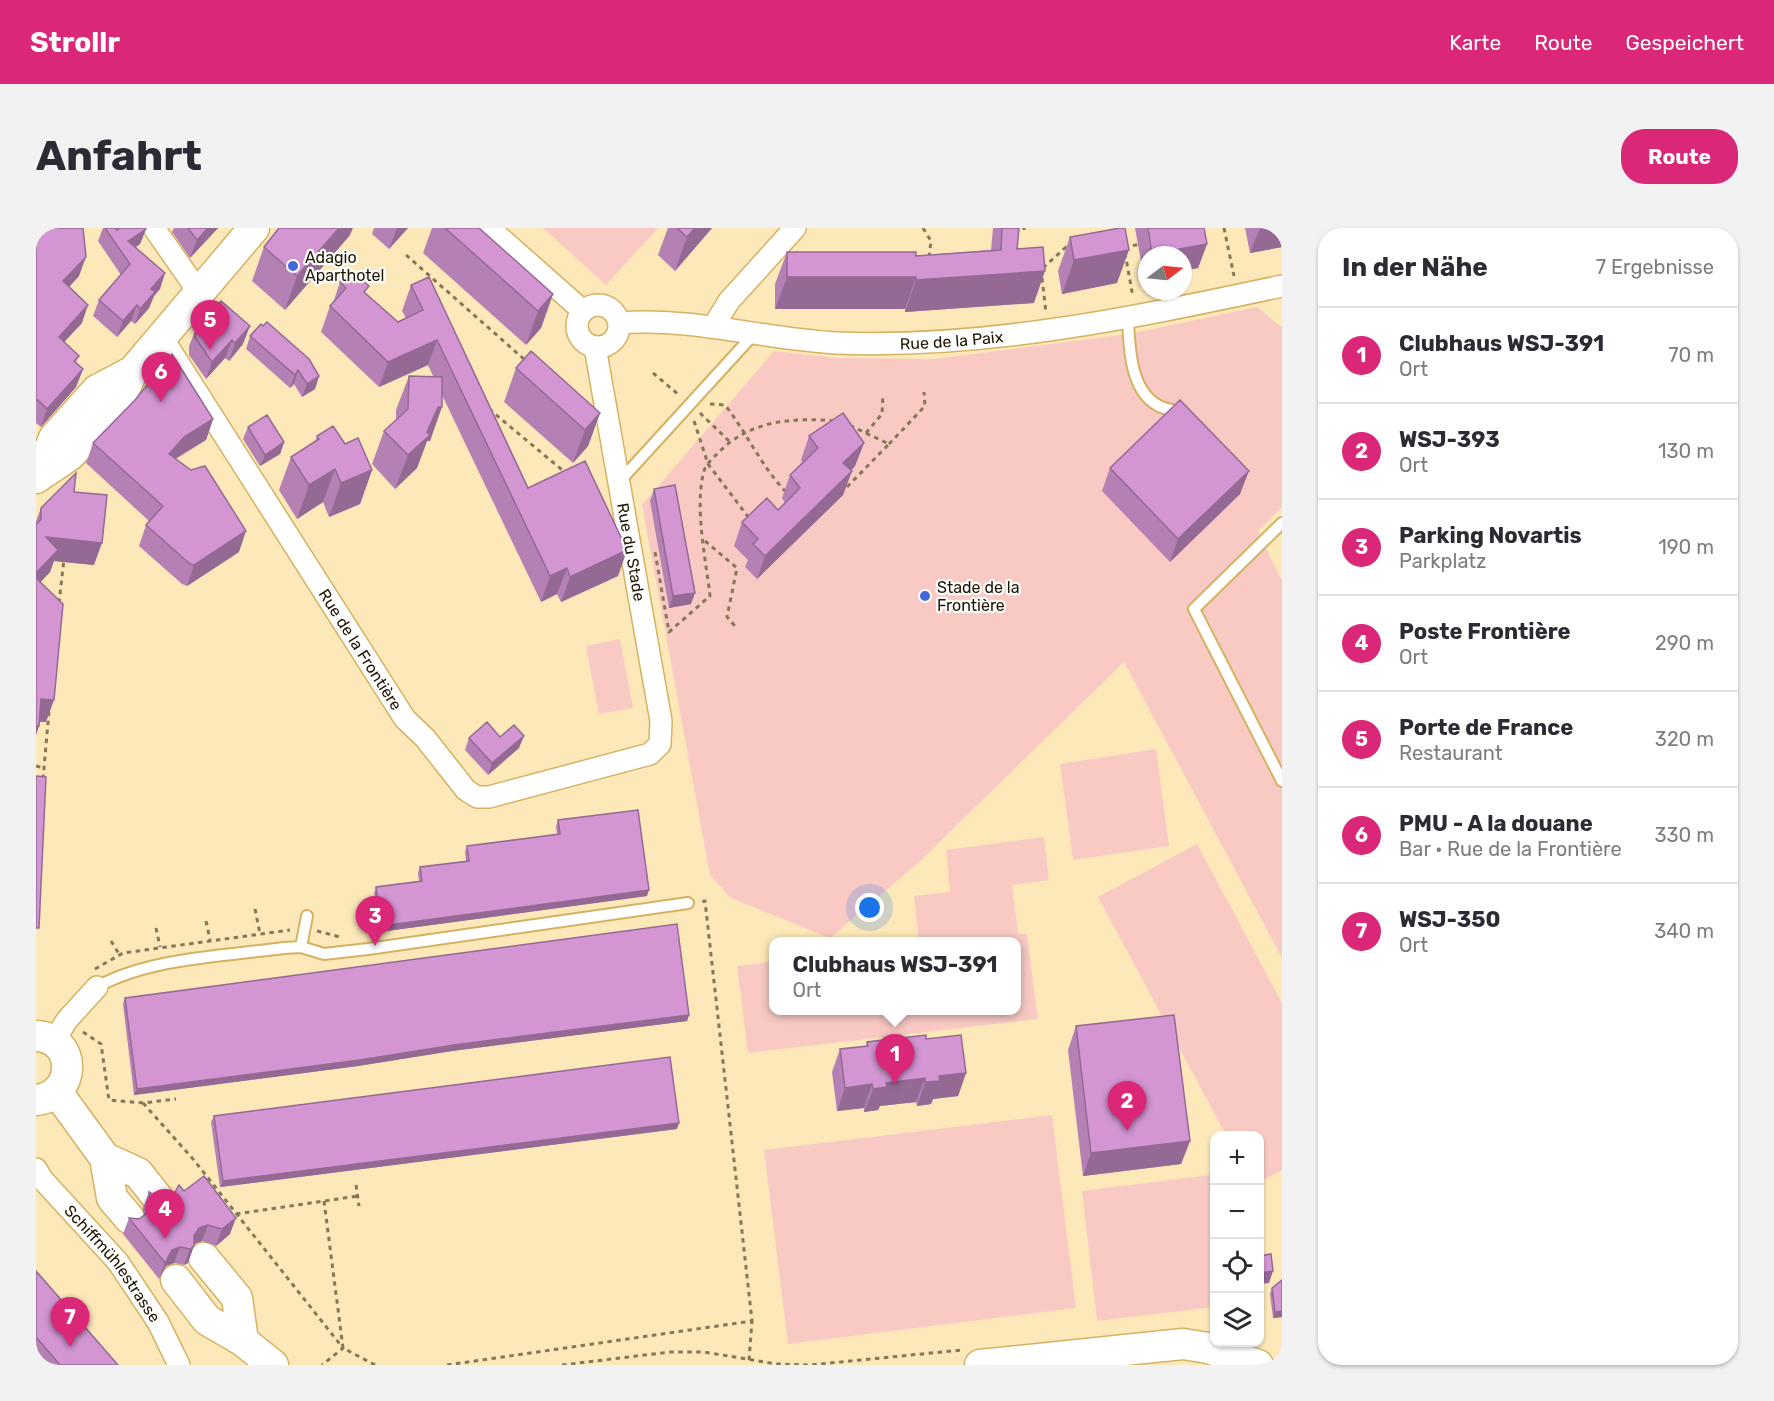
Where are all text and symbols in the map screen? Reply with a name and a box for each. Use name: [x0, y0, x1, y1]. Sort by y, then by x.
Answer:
text: Strollr: [30, 26, 120, 59]
text: Karte: [1449, 30, 1501, 55]
text: Route: [1534, 30, 1593, 55]
text: Gespeichert: [1626, 30, 1744, 55]
button: Route: [1621, 129, 1738, 184]
text: Anfahrt: [36, 131, 202, 181]
north arrow: [1138, 246, 1192, 300]
place label: Adagio Aparthotel: [305, 248, 384, 285]
text: In der Nähe: [1342, 252, 1488, 283]
text: 7 Ergebnisse: [1596, 255, 1714, 279]
marker: Adagio Aparthotel: [286, 259, 300, 273]
pin: 5: [190, 300, 230, 350]
street label: Rue de la Paix: [900, 327, 1005, 353]
text: Clubhaus WSJ-391: [1399, 330, 1604, 357]
text: 1: [1357, 343, 1366, 367]
text: 70 m: [1668, 343, 1714, 367]
pin: 6: [142, 352, 180, 402]
text: Ort: [1399, 357, 1428, 381]
text: WSJ-393: [1399, 426, 1500, 453]
text: 2: [1355, 439, 1368, 463]
text: 130 m: [1658, 439, 1714, 463]
text: Ort: [1399, 453, 1428, 477]
street label: Rue du Stade: [613, 501, 649, 603]
text: Parking Novartis: [1399, 522, 1582, 549]
text: 3: [1355, 535, 1368, 559]
text: 190 m: [1658, 535, 1714, 559]
text: Parkplatz: [1399, 549, 1486, 573]
place label: Stade de la Frontière: [937, 578, 1020, 615]
street label: Rue de la Frontière: [315, 585, 406, 714]
marker: Stade de la Frontière: [918, 589, 932, 603]
text: Poste Frontière: [1399, 618, 1571, 645]
text: 4: [1355, 631, 1368, 655]
text: 290 m: [1655, 631, 1714, 655]
text: Ort: [1399, 645, 1428, 669]
text: Porte de France: [1399, 714, 1573, 741]
text: 5: [1355, 727, 1368, 751]
text: 320 m: [1655, 727, 1714, 751]
text: Restaurant: [1399, 741, 1503, 765]
text: PMU - A la douane: [1399, 810, 1593, 837]
text: 6: [1355, 823, 1368, 847]
text: 330 m: [1655, 823, 1714, 847]
text: Bar · Rue de la Frontière: [1399, 837, 1622, 861]
your location: [855, 893, 884, 922]
pin: 3: [356, 896, 394, 946]
text: WSJ-350: [1399, 906, 1500, 933]
text: 7: [1356, 919, 1367, 943]
text: 340 m: [1654, 919, 1714, 943]
text: Ort: [1399, 933, 1428, 957]
popup: [769, 937, 1021, 1015]
text: Clubhaus WSJ-391: [792, 951, 998, 978]
text: Ort: [792, 978, 821, 1002]
pin: 1: [876, 1034, 914, 1084]
pin: 2: [1108, 1082, 1146, 1131]
map controls: [1210, 1131, 1264, 1347]
button: +: [1210, 1131, 1264, 1185]
button: −: [1210, 1185, 1264, 1239]
pin: 4: [146, 1190, 184, 1239]
street label: Schiffmühlestrasse: [61, 1201, 165, 1326]
button: locate: [1210, 1239, 1264, 1293]
button: layers: [1210, 1293, 1264, 1347]
pin: 7: [51, 1298, 90, 1347]

